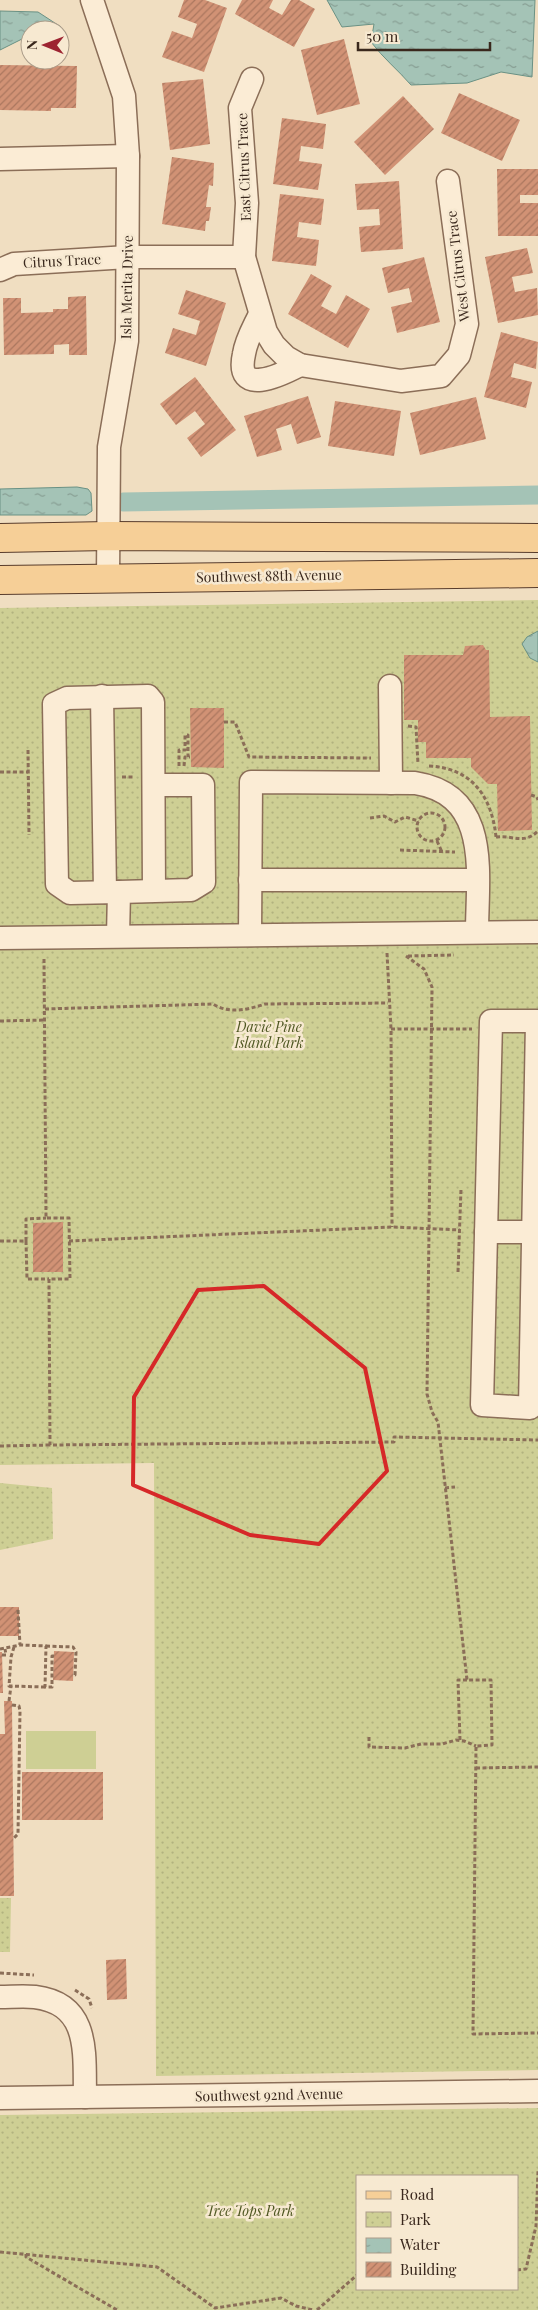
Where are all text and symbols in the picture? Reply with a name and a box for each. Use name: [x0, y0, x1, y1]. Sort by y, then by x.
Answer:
north arrow: [20, 20, 70, 70]
scale bar: [358, 20, 490, 52]
text: 50 m: [366, 26, 399, 46]
text: N: [22, 40, 41, 50]
street label: East Citrus Trace: [232, 113, 255, 221]
street label: West Citrus Trace: [441, 210, 474, 324]
street label: Isla Merita Drive: [116, 235, 137, 339]
street label: Citrus Trace: [22, 249, 102, 272]
street label: Southwest 88th Avenue: [196, 565, 342, 586]
park label: Davie Pine Island Park: [233, 1017, 304, 1052]
street label: Southwest 92nd Avenue: [195, 2084, 343, 2105]
legend: [356, 2175, 518, 2290]
text: Road: [400, 2184, 434, 2204]
park label: Tree Tops Park: [206, 2201, 294, 2220]
text: Park: [400, 2209, 432, 2229]
text: Water: [399, 2234, 440, 2254]
text: Building: [400, 2259, 457, 2279]

